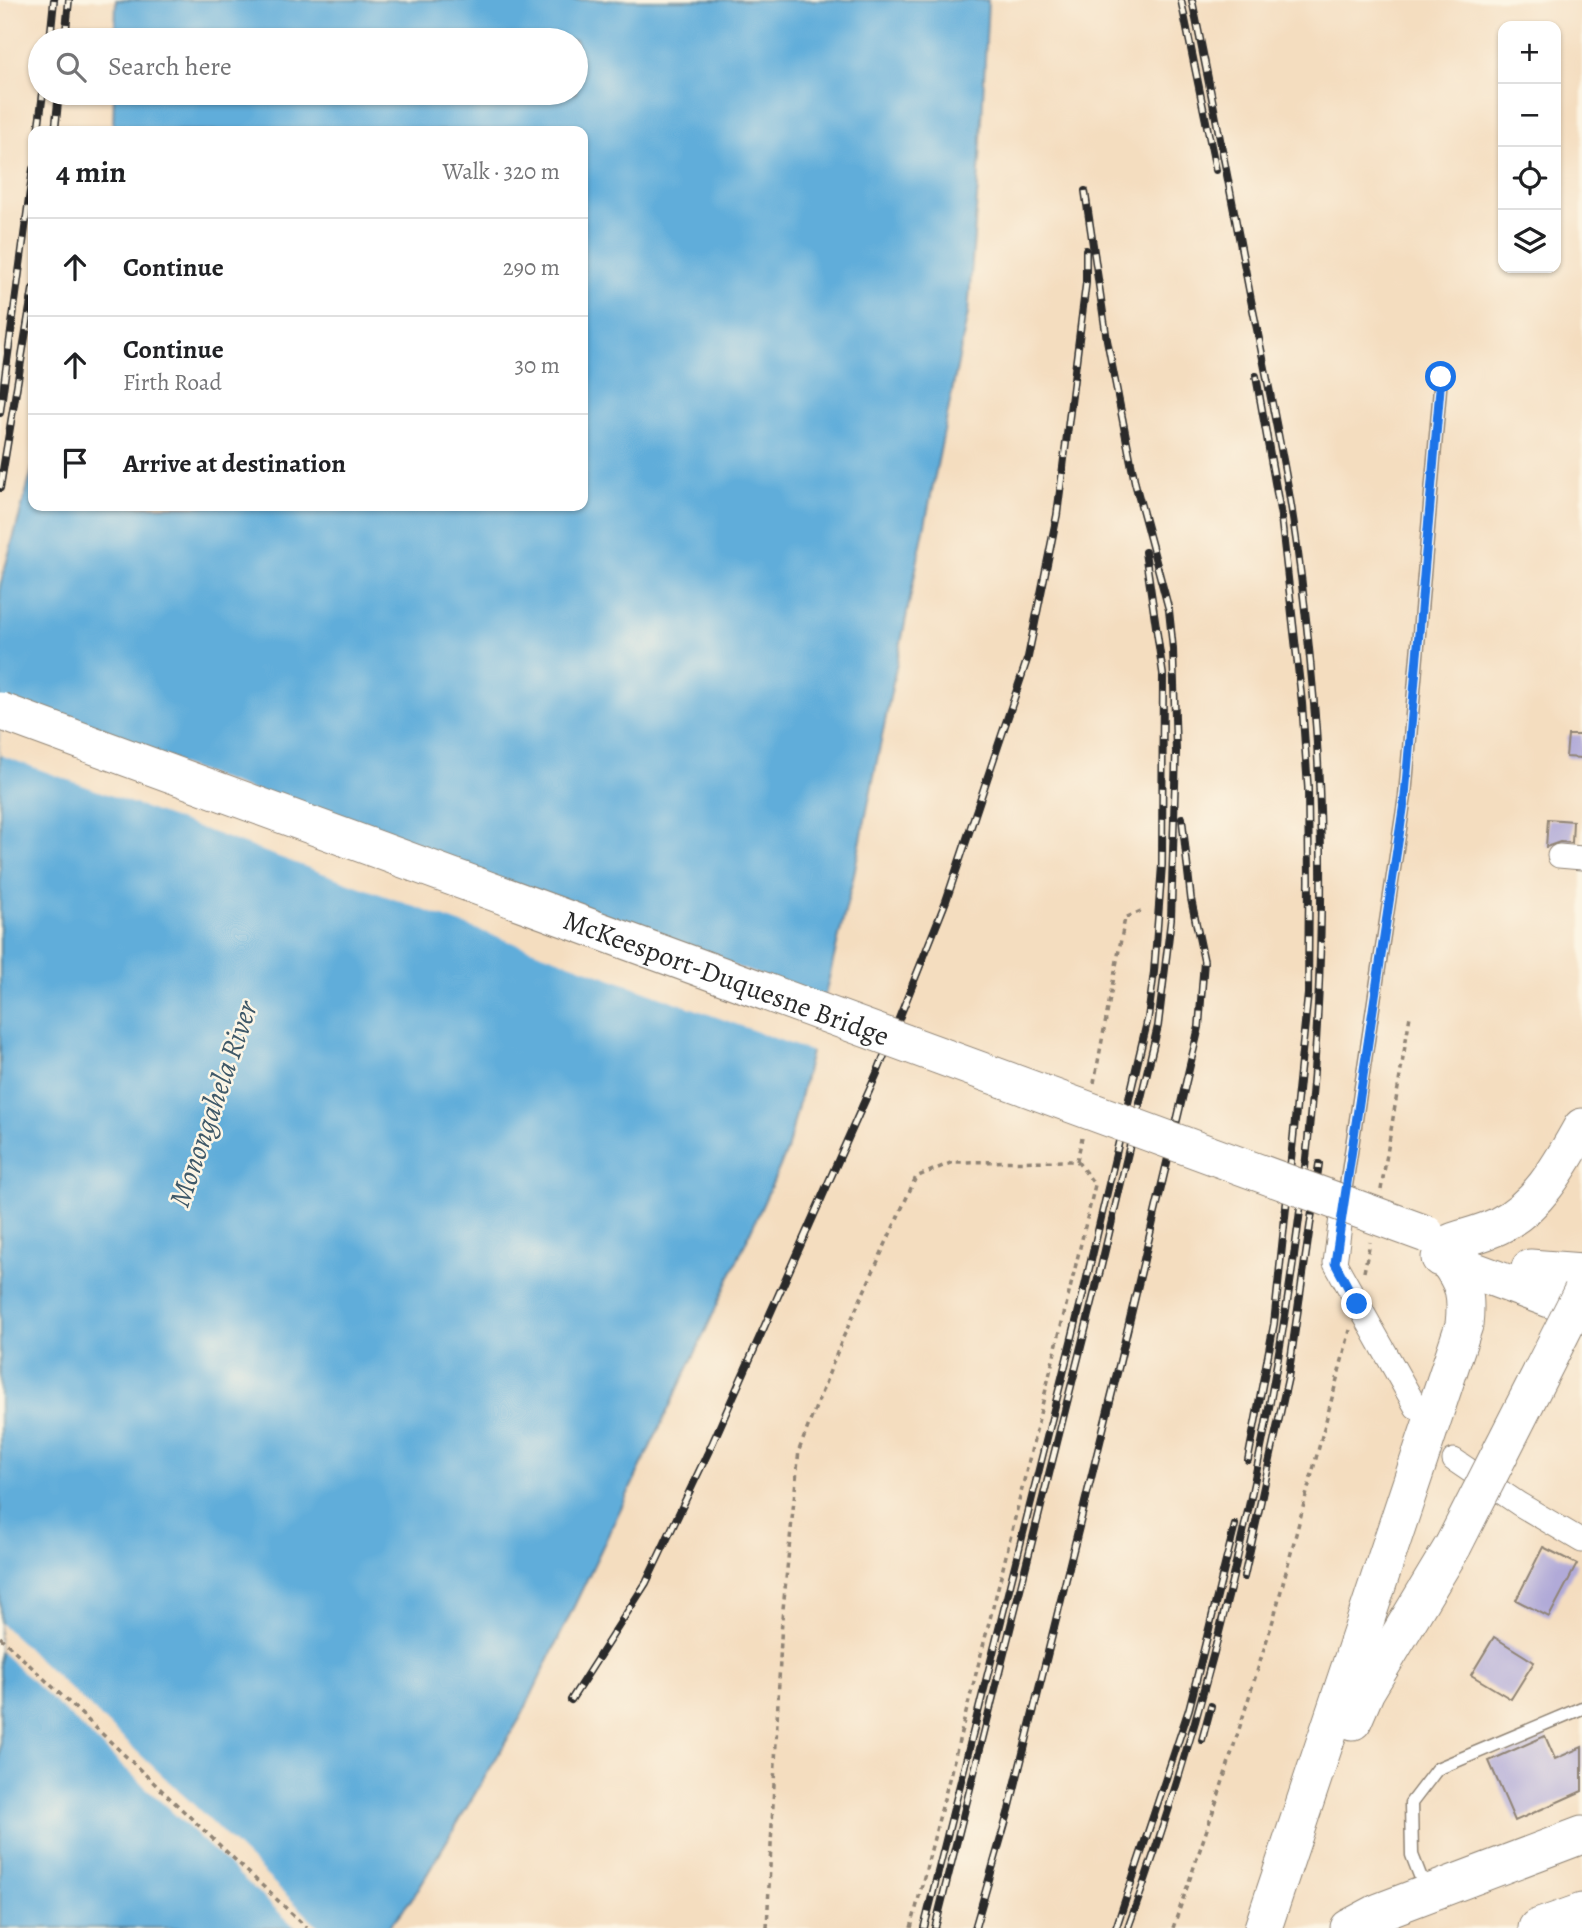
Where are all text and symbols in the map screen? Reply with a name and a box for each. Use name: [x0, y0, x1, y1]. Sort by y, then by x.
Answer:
map controls: [1498, 21, 1561, 273]
button: +: [1498, 21, 1561, 84]
search box: [28, 28, 588, 105]
icon: search: [52, 48, 90, 86]
text: Search here: [108, 49, 232, 84]
button: −: [1498, 84, 1561, 147]
button: locate: [1498, 147, 1561, 210]
text: 4 min: [56, 152, 126, 192]
text: Walk · 320 m: [443, 156, 560, 187]
button: layers: [1498, 210, 1561, 273]
icon: ahead: [56, 248, 94, 286]
text: Continue: [123, 250, 224, 285]
text: 290 m: [503, 252, 560, 283]
text: Continue: [123, 332, 224, 367]
icon: ahead: [56, 346, 94, 384]
text: 30 m: [514, 350, 560, 381]
route start: [1425, 361, 1456, 392]
text: Firth Road: [123, 367, 222, 398]
icon: arrive: [56, 444, 94, 482]
text: Arrive at destination: [123, 446, 346, 481]
street label: McKeesport-Duquesne Bridge: [558, 901, 894, 1056]
water label: Monongahela River: [159, 994, 268, 1212]
route end: [1341, 1288, 1372, 1319]

